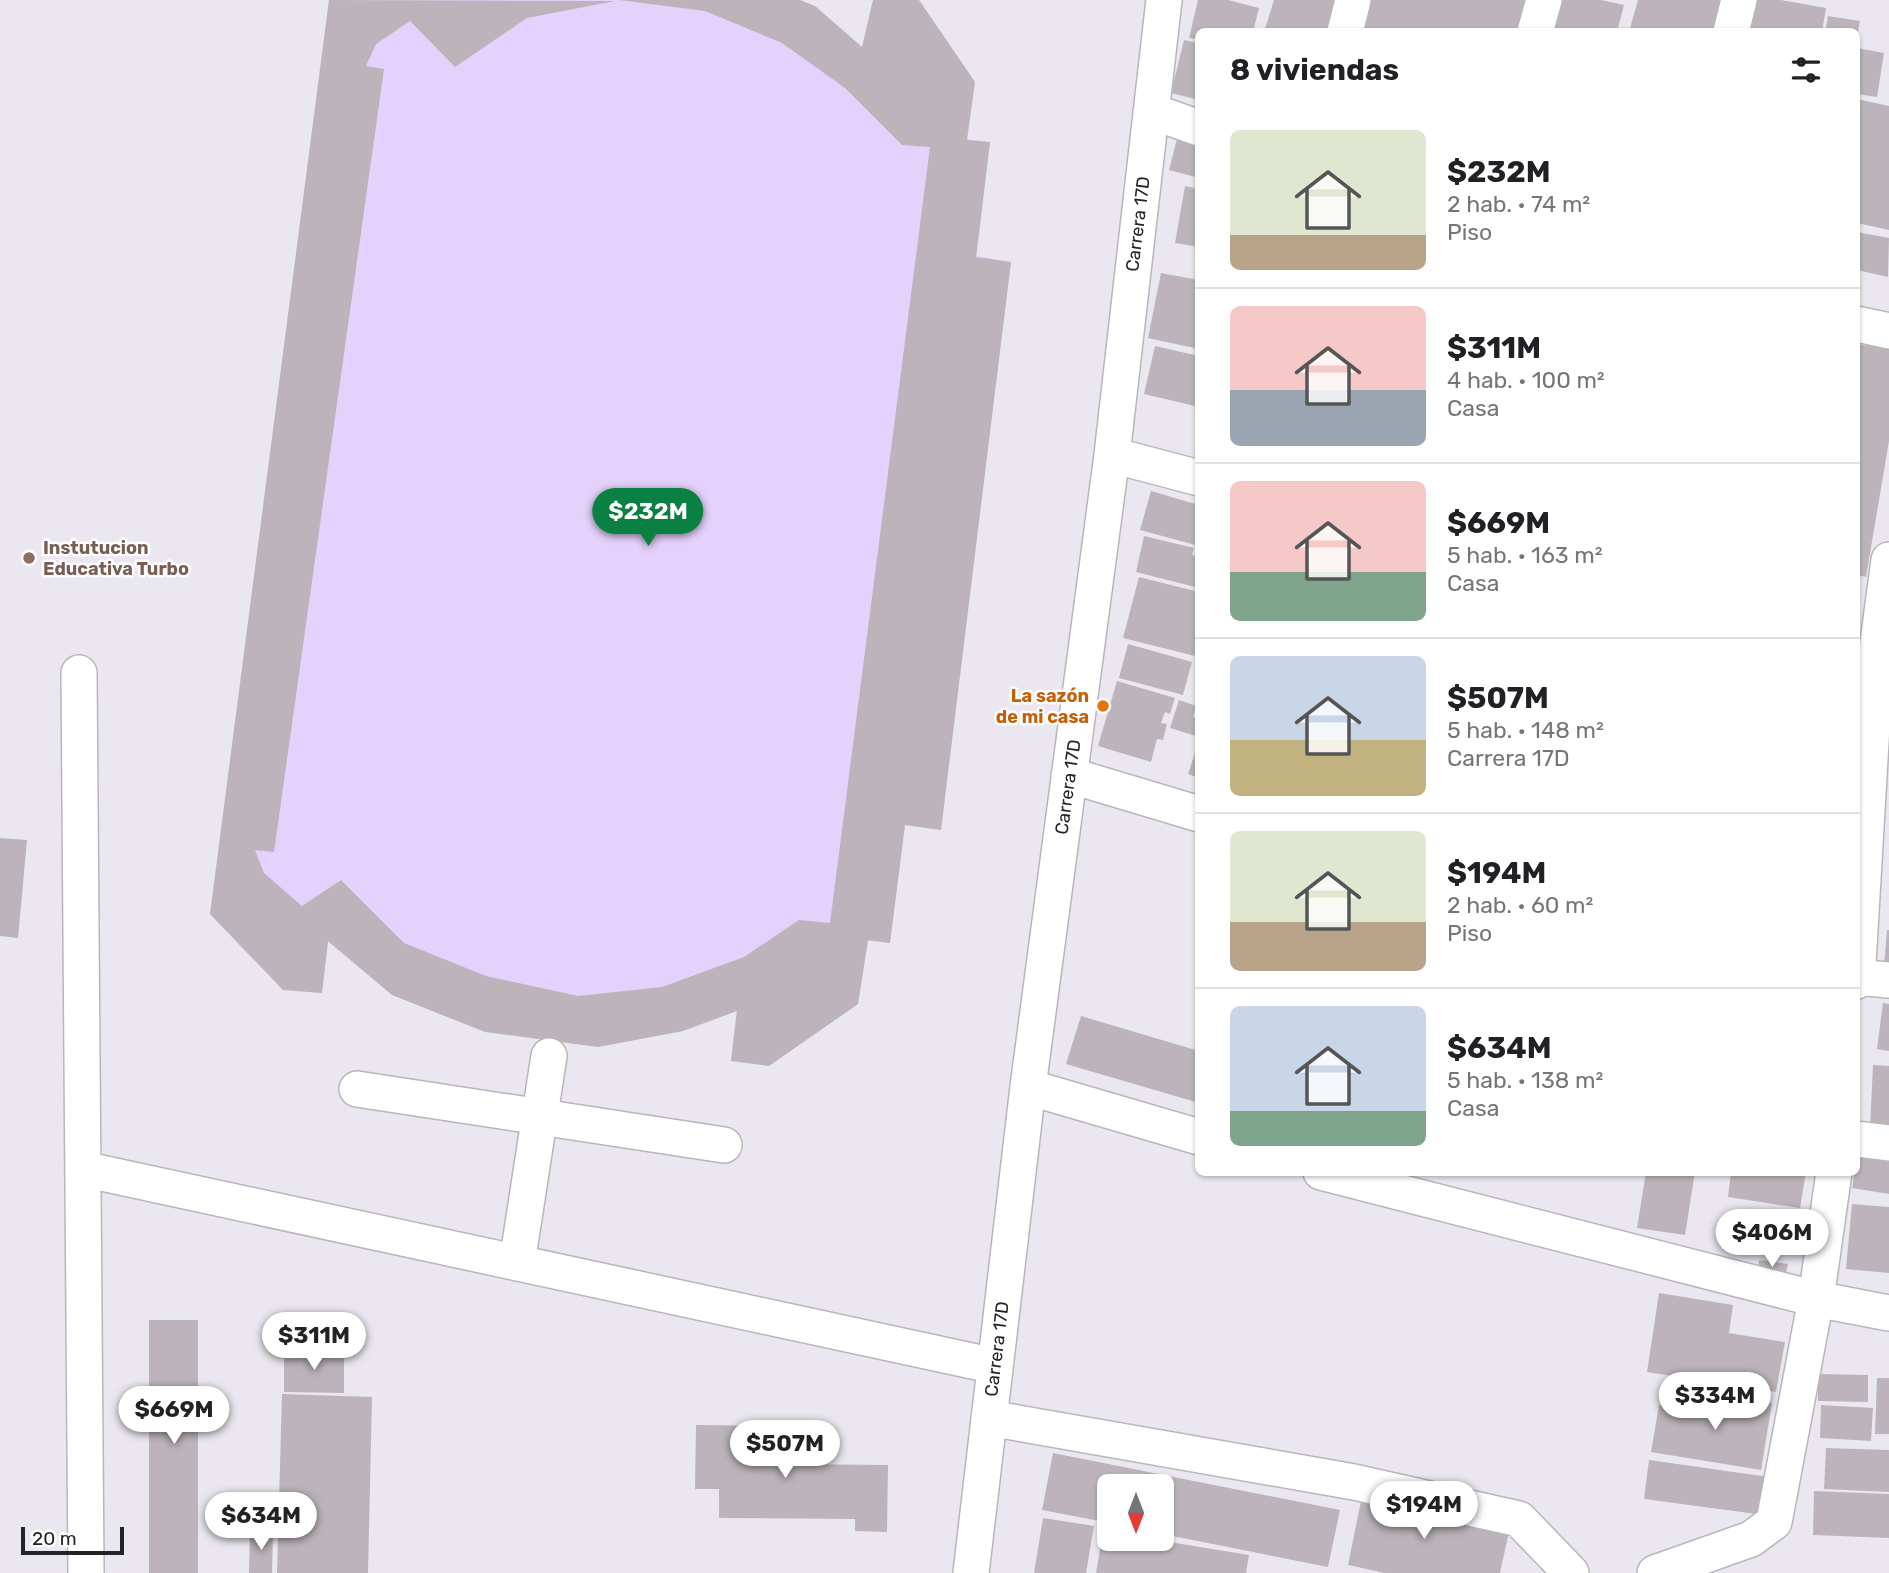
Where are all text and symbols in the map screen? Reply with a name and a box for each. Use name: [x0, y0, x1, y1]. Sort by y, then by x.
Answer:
icon: filters: [1787, 51, 1825, 89]
text: 8 viviendas: [1230, 52, 1399, 88]
text: $232M: [1447, 154, 1551, 190]
icon: home: [1286, 158, 1370, 242]
street label: Carrera 17D: [1121, 175, 1155, 273]
text: 2 hab. · 74 m²: [1447, 190, 1590, 218]
text: Piso: [1447, 218, 1492, 246]
text: $311M: [1447, 330, 1541, 366]
icon: home: [1286, 334, 1370, 418]
text: 4 hab. · 100 m²: [1447, 366, 1605, 394]
text: Casa: [1447, 394, 1499, 422]
pin: $232M: [599, 489, 697, 548]
text: $232M: [608, 497, 688, 525]
text: $669M: [1447, 505, 1550, 541]
icon: home: [1286, 509, 1370, 593]
place label: Instutucion Educativa Turbo: [43, 537, 189, 580]
text: 5 hab. · 163 m²: [1447, 541, 1603, 569]
marker: Instutucion Educativa Turbo: [21, 550, 37, 566]
text: Casa: [1447, 569, 1499, 597]
text: $507M: [1447, 680, 1549, 716]
icon: home: [1286, 684, 1370, 768]
place label: La sazón de mi casa: [996, 685, 1089, 728]
marker: La sazón de mi casa: [1095, 698, 1111, 714]
text: 5 hab. · 148 m²: [1447, 716, 1604, 744]
street label: Carrera 17D: [1050, 738, 1086, 836]
text: Carrera 17D: [1447, 744, 1570, 772]
text: $194M: [1447, 855, 1546, 891]
icon: home: [1286, 859, 1370, 943]
text: 2 hab. · 60 m²: [1447, 891, 1593, 919]
text: Piso: [1447, 919, 1492, 947]
text: $634M: [1447, 1030, 1552, 1066]
icon: home: [1286, 1034, 1370, 1118]
text: 5 hab. · 138 m²: [1447, 1066, 1603, 1094]
text: Casa: [1447, 1094, 1499, 1122]
pin: $406M: [1723, 1210, 1821, 1269]
text: $406M: [1732, 1218, 1812, 1246]
street label: Carrera 17D: [980, 1300, 1014, 1398]
pin: $311M: [265, 1312, 363, 1372]
text: $311M: [278, 1321, 350, 1349]
pin: $334M: [1666, 1372, 1764, 1432]
text: $334M: [1675, 1381, 1755, 1409]
pin: $669M: [125, 1386, 223, 1446]
text: $669M: [134, 1395, 214, 1423]
pin: $507M: [736, 1420, 834, 1480]
text: $507M: [746, 1429, 824, 1457]
north arrow: [1097, 1474, 1174, 1550]
map controls: [1097, 1474, 1174, 1551]
pin: $194M: [1375, 1482, 1473, 1541]
text: $194M: [1386, 1490, 1462, 1518]
pin: $634M: [212, 1492, 310, 1552]
text: $634M: [221, 1501, 301, 1529]
scale bar: [21, 1524, 124, 1556]
text: 20 m: [32, 1527, 77, 1550]

